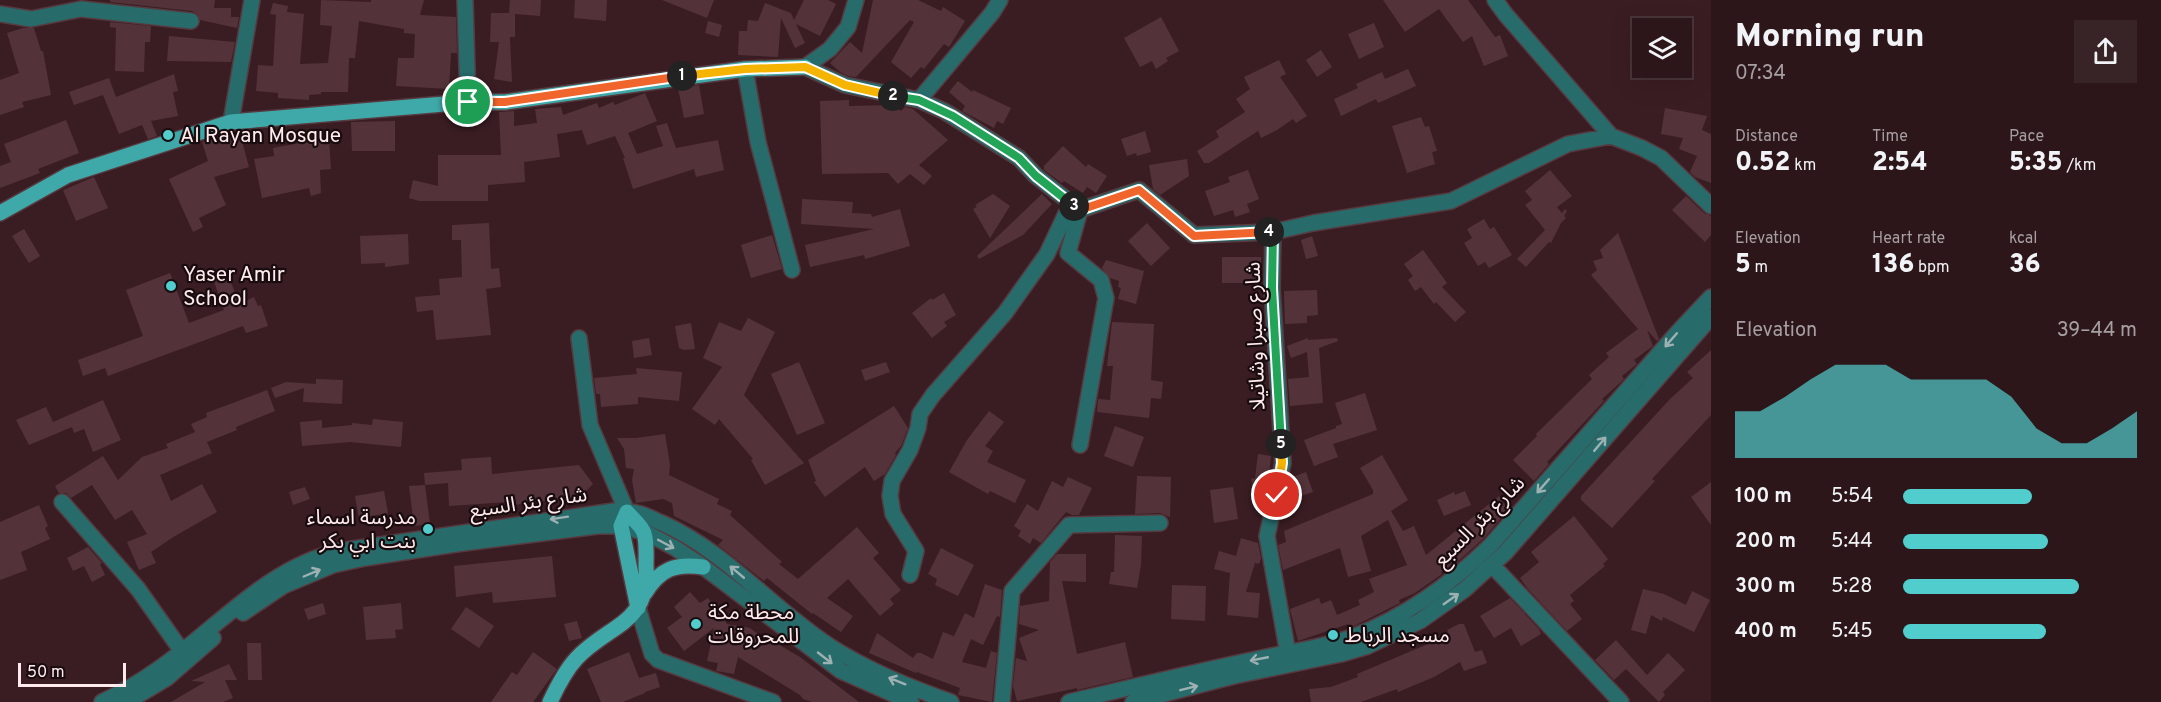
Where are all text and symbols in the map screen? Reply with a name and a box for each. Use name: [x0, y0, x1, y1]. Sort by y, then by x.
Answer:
text: Morning run: [1735, 17, 1925, 59]
map controls: [1632, 18, 1692, 78]
button: layers: [1632, 18, 1692, 78]
button: share: [2074, 20, 2137, 83]
pin: 1: [667, 61, 697, 91]
text: 07:34: [1735, 61, 1786, 87]
text: 1: [679, 66, 685, 86]
pin: [442, 76, 493, 127]
pin: 2: [878, 81, 908, 111]
icon: arrive: [451, 85, 484, 118]
text: 2: [888, 86, 898, 106]
place label: Al Rayan Mosque: [180, 123, 341, 150]
text: Distance: [1735, 127, 1798, 147]
text: Time: [1872, 127, 1908, 147]
text: Pace: [2009, 127, 2044, 147]
marker: Al Rayan Mosque: [161, 128, 175, 142]
text: 0.52: [1735, 147, 1790, 180]
text: 2:54: [1872, 147, 1928, 180]
text: 5:35: [2009, 147, 2063, 180]
text: km: [1790, 156, 1816, 176]
text: /km: [2063, 156, 2096, 176]
pin: 3: [1059, 191, 1089, 221]
text: 3: [1069, 196, 1079, 216]
pin: 4: [1254, 217, 1284, 247]
text: 4: [1264, 222, 1274, 242]
text: Elevation: [1735, 229, 1801, 249]
text: Heart rate: [1872, 229, 1945, 249]
text: kcal: [2009, 229, 2037, 249]
text: 5: [1735, 249, 1751, 282]
text: 136: [1872, 249, 1914, 282]
text: 36: [2009, 249, 2041, 282]
text: m: [1751, 258, 1768, 278]
text: bpm: [1914, 258, 1950, 278]
street label: شارع صبرا وشاتيلا: [1240, 261, 1273, 411]
place label: Yaser Amir School: [183, 262, 285, 313]
marker: Yaser Amir School: [164, 279, 178, 293]
text: Elevation: [1735, 318, 1817, 344]
text: 39–44 m: [2057, 318, 2137, 344]
one-way arrow: [1664, 332, 1678, 347]
pin: 5: [1266, 429, 1296, 459]
text: 5: [1276, 434, 1286, 454]
one-way arrow: [1593, 436, 1606, 452]
pin: [1251, 469, 1302, 520]
street label: شارع بئر السبع: [1429, 471, 1532, 574]
icon: check: [1260, 478, 1293, 511]
one-way arrow: [1536, 478, 1549, 494]
street label: شارع بئر السبع: [468, 482, 589, 525]
text: 100 m: [1735, 484, 1792, 510]
text: 5:54: [1831, 484, 1873, 510]
place label: مدرسة اسماء بنت ابي بكر: [307, 505, 416, 557]
one-way arrow: [550, 512, 569, 523]
marker: مدرسة اسماء بنت ابي بكر: [421, 522, 435, 536]
text: 200 m: [1735, 529, 1796, 555]
text: 5:44: [1831, 529, 1873, 555]
one-way arrow: [657, 539, 675, 550]
one-way arrow: [729, 565, 745, 578]
one-way arrow: [302, 567, 320, 578]
text: 300 m: [1735, 574, 1796, 600]
text: 5:28: [1831, 574, 1872, 600]
one-way arrow: [1442, 593, 1459, 605]
place label: محطة مكة للمحروقات: [708, 600, 799, 651]
marker: محطة مكة للمحروقات: [689, 617, 703, 631]
text: 400 m: [1735, 619, 1797, 645]
text: 5:45: [1831, 619, 1873, 645]
place label: مسجد الرباط: [1345, 623, 1450, 650]
marker: مسجد الرباط: [1326, 628, 1340, 642]
one-way arrow: [816, 651, 832, 664]
one-way arrow: [1249, 654, 1269, 665]
scale bar: [18, 660, 126, 688]
text: 50 m: [27, 663, 65, 683]
one-way arrow: [888, 675, 906, 686]
one-way arrow: [1179, 681, 1198, 693]

